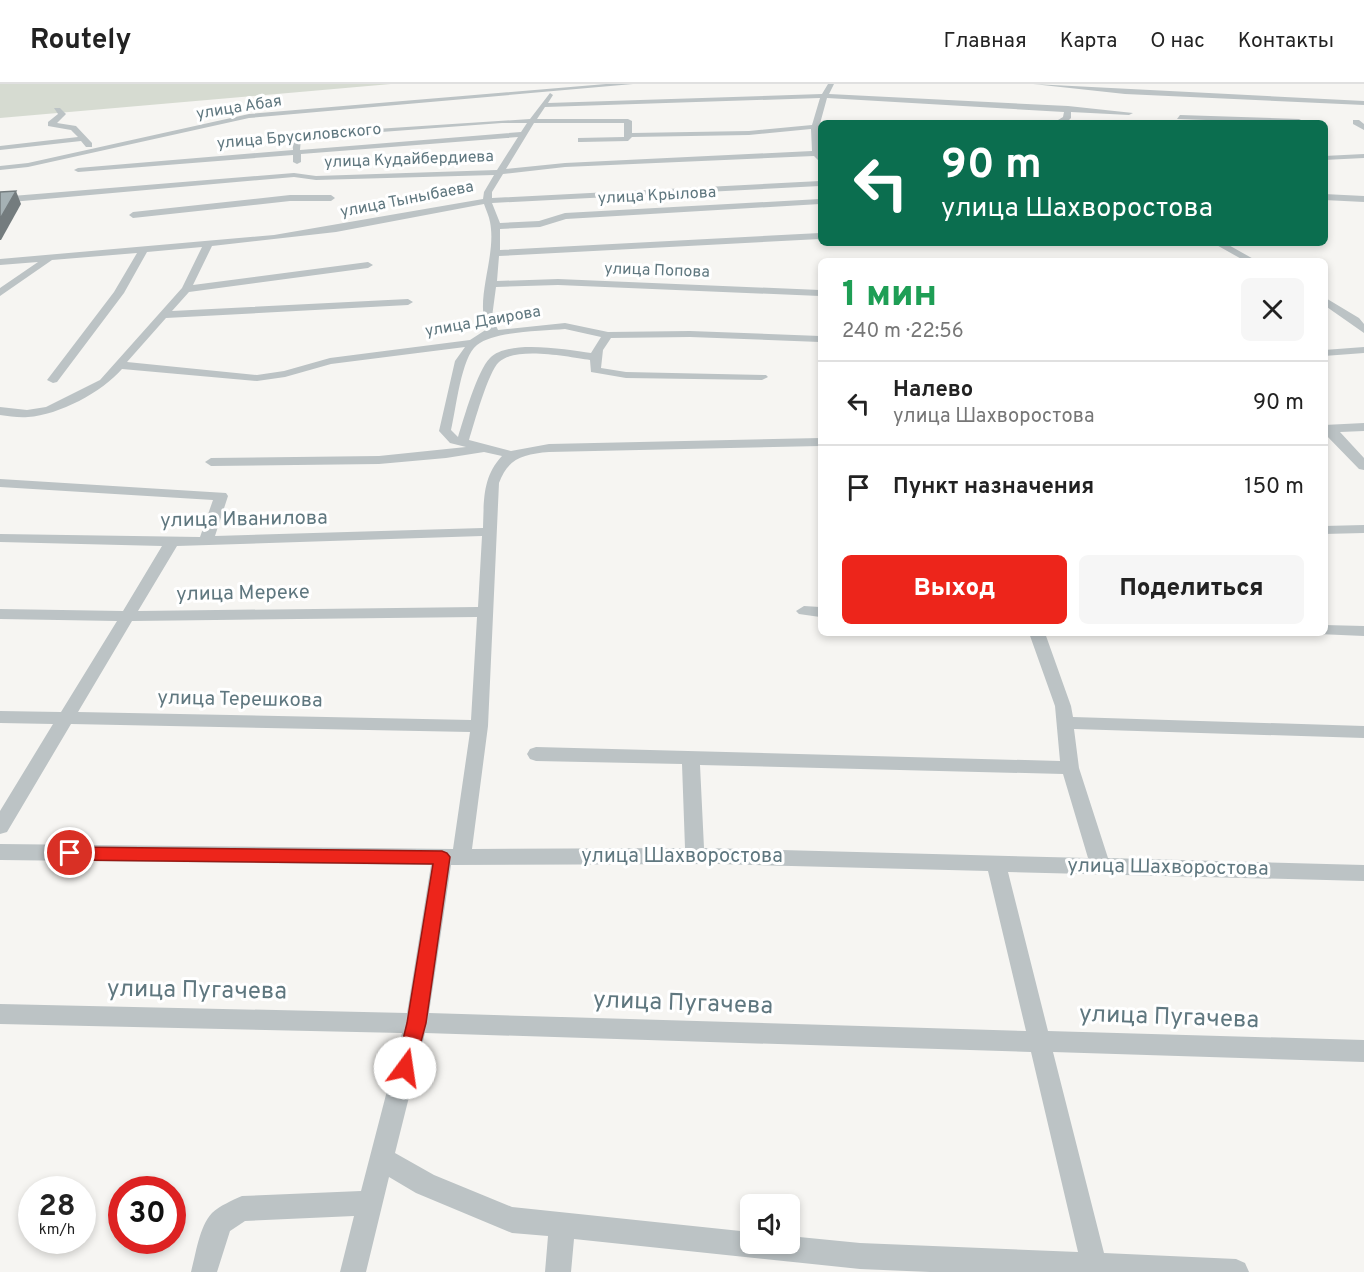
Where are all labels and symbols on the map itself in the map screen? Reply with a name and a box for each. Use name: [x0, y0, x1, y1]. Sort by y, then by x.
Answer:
street label: улица Абая: [195, 91, 283, 125]
street label: улица Брусиловского: [216, 120, 382, 154]
street label: улица Кудайбердиева: [324, 147, 494, 173]
street label: улица Тыныбаева: [339, 177, 475, 223]
street label: улица Крылова: [597, 183, 717, 209]
street label: улица Попова: [604, 259, 710, 283]
street label: улица Даирова: [424, 302, 542, 342]
street label: улица Иванилова: [160, 506, 328, 534]
street label: улица Мереке: [176, 580, 310, 608]
street label: улица Терешкова: [157, 686, 323, 714]
pin: [44, 827, 95, 878]
street label: улица Шахворостова: [581, 844, 783, 870]
street label: улица Шахворостова: [1067, 853, 1269, 883]
street label: улица Пугачева: [107, 974, 287, 1008]
street label: улица Пугачева: [592, 986, 774, 1022]
street label: улица Пугачева: [1078, 1000, 1260, 1036]
position arrow: [373, 1036, 437, 1100]
speed limit sign: 30: [108, 1176, 186, 1254]

